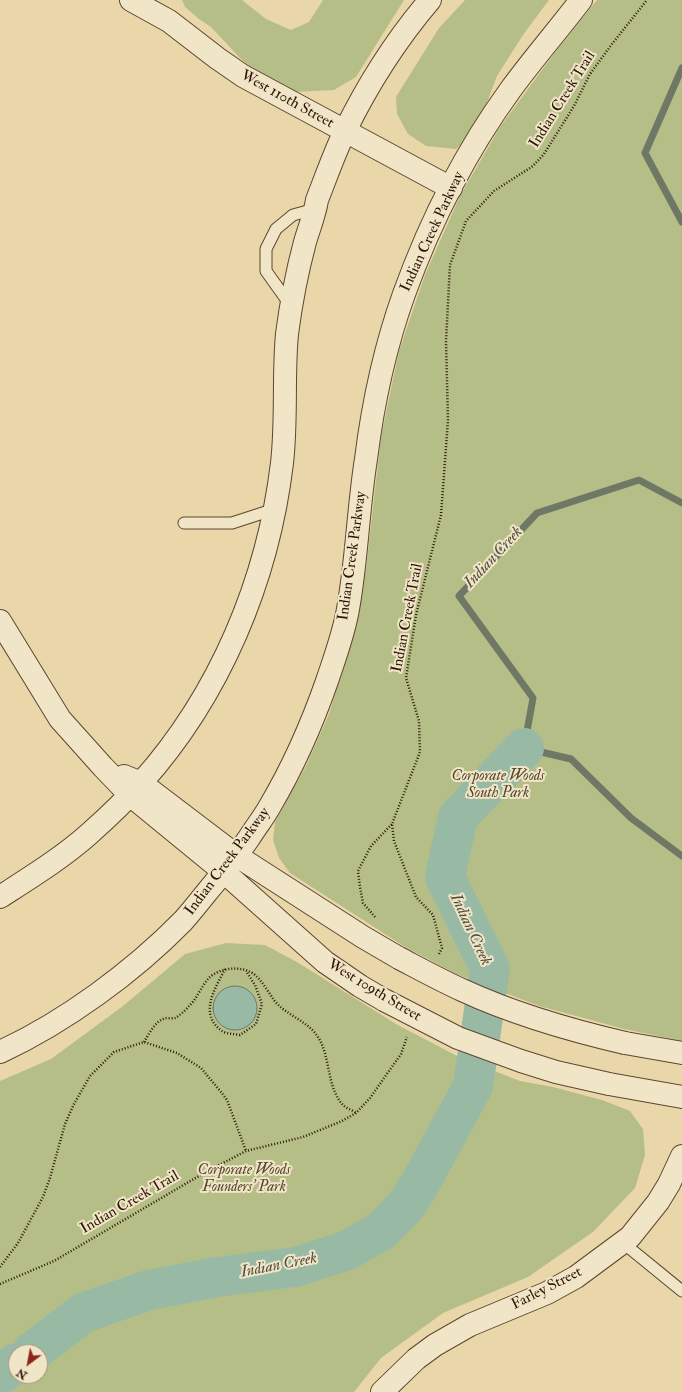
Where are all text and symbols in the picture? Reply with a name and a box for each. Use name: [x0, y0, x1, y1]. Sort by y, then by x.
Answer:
street label: Indian Creek Trail: [526, 48, 600, 152]
street label: West 110th Street: [237, 67, 337, 133]
street label: Indian Creek Parkway: [397, 169, 469, 295]
street label: Indian Creek Parkway: [335, 490, 371, 622]
water label: Indian Creek: [461, 523, 527, 593]
street label: Indian Creek Trail: [389, 562, 427, 674]
park label: Corporate Woods South Park: [452, 768, 544, 803]
street label: Indian Creek Parkway: [182, 804, 274, 920]
water label: Indian Creek: [445, 891, 495, 969]
street label: West 109th Street: [324, 956, 424, 1026]
park label: Corporate Woods Founders' Park: [198, 1162, 290, 1197]
street label: Indian Creek Trail: [78, 1168, 182, 1238]
water label: Indian Creek: [239, 1249, 319, 1283]
street label: Farley Street: [509, 1264, 585, 1314]
north arrow: [8, 1344, 48, 1384]
text: N: [14, 1366, 30, 1382]

